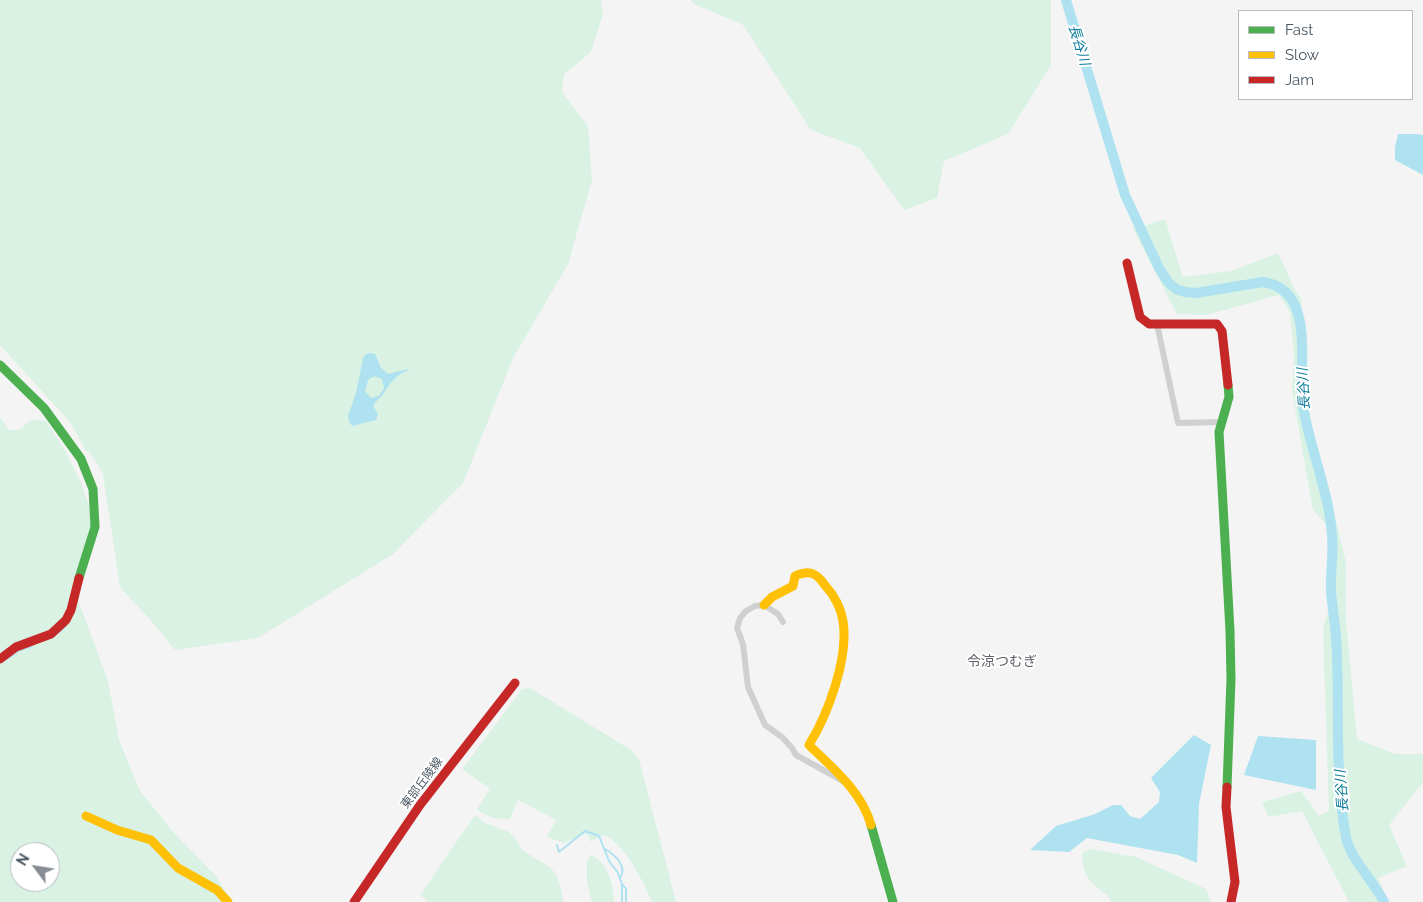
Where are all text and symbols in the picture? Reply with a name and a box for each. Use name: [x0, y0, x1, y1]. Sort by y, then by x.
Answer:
legend: [1238, 10, 1413, 100]
text: Fast: [1285, 21, 1313, 39]
water label: 長谷川: [1065, 22, 1093, 68]
text: Slow: [1285, 46, 1319, 64]
text: Jam: [1285, 71, 1314, 89]
water label: 長谷川: [1295, 368, 1313, 410]
district label: 令涼つむぎ: [967, 654, 1037, 670]
street label: 東部丘陵線: [398, 755, 446, 811]
water label: 長谷川: [1332, 769, 1352, 813]
north arrow: [10, 842, 60, 892]
text: N: [13, 851, 33, 868]

